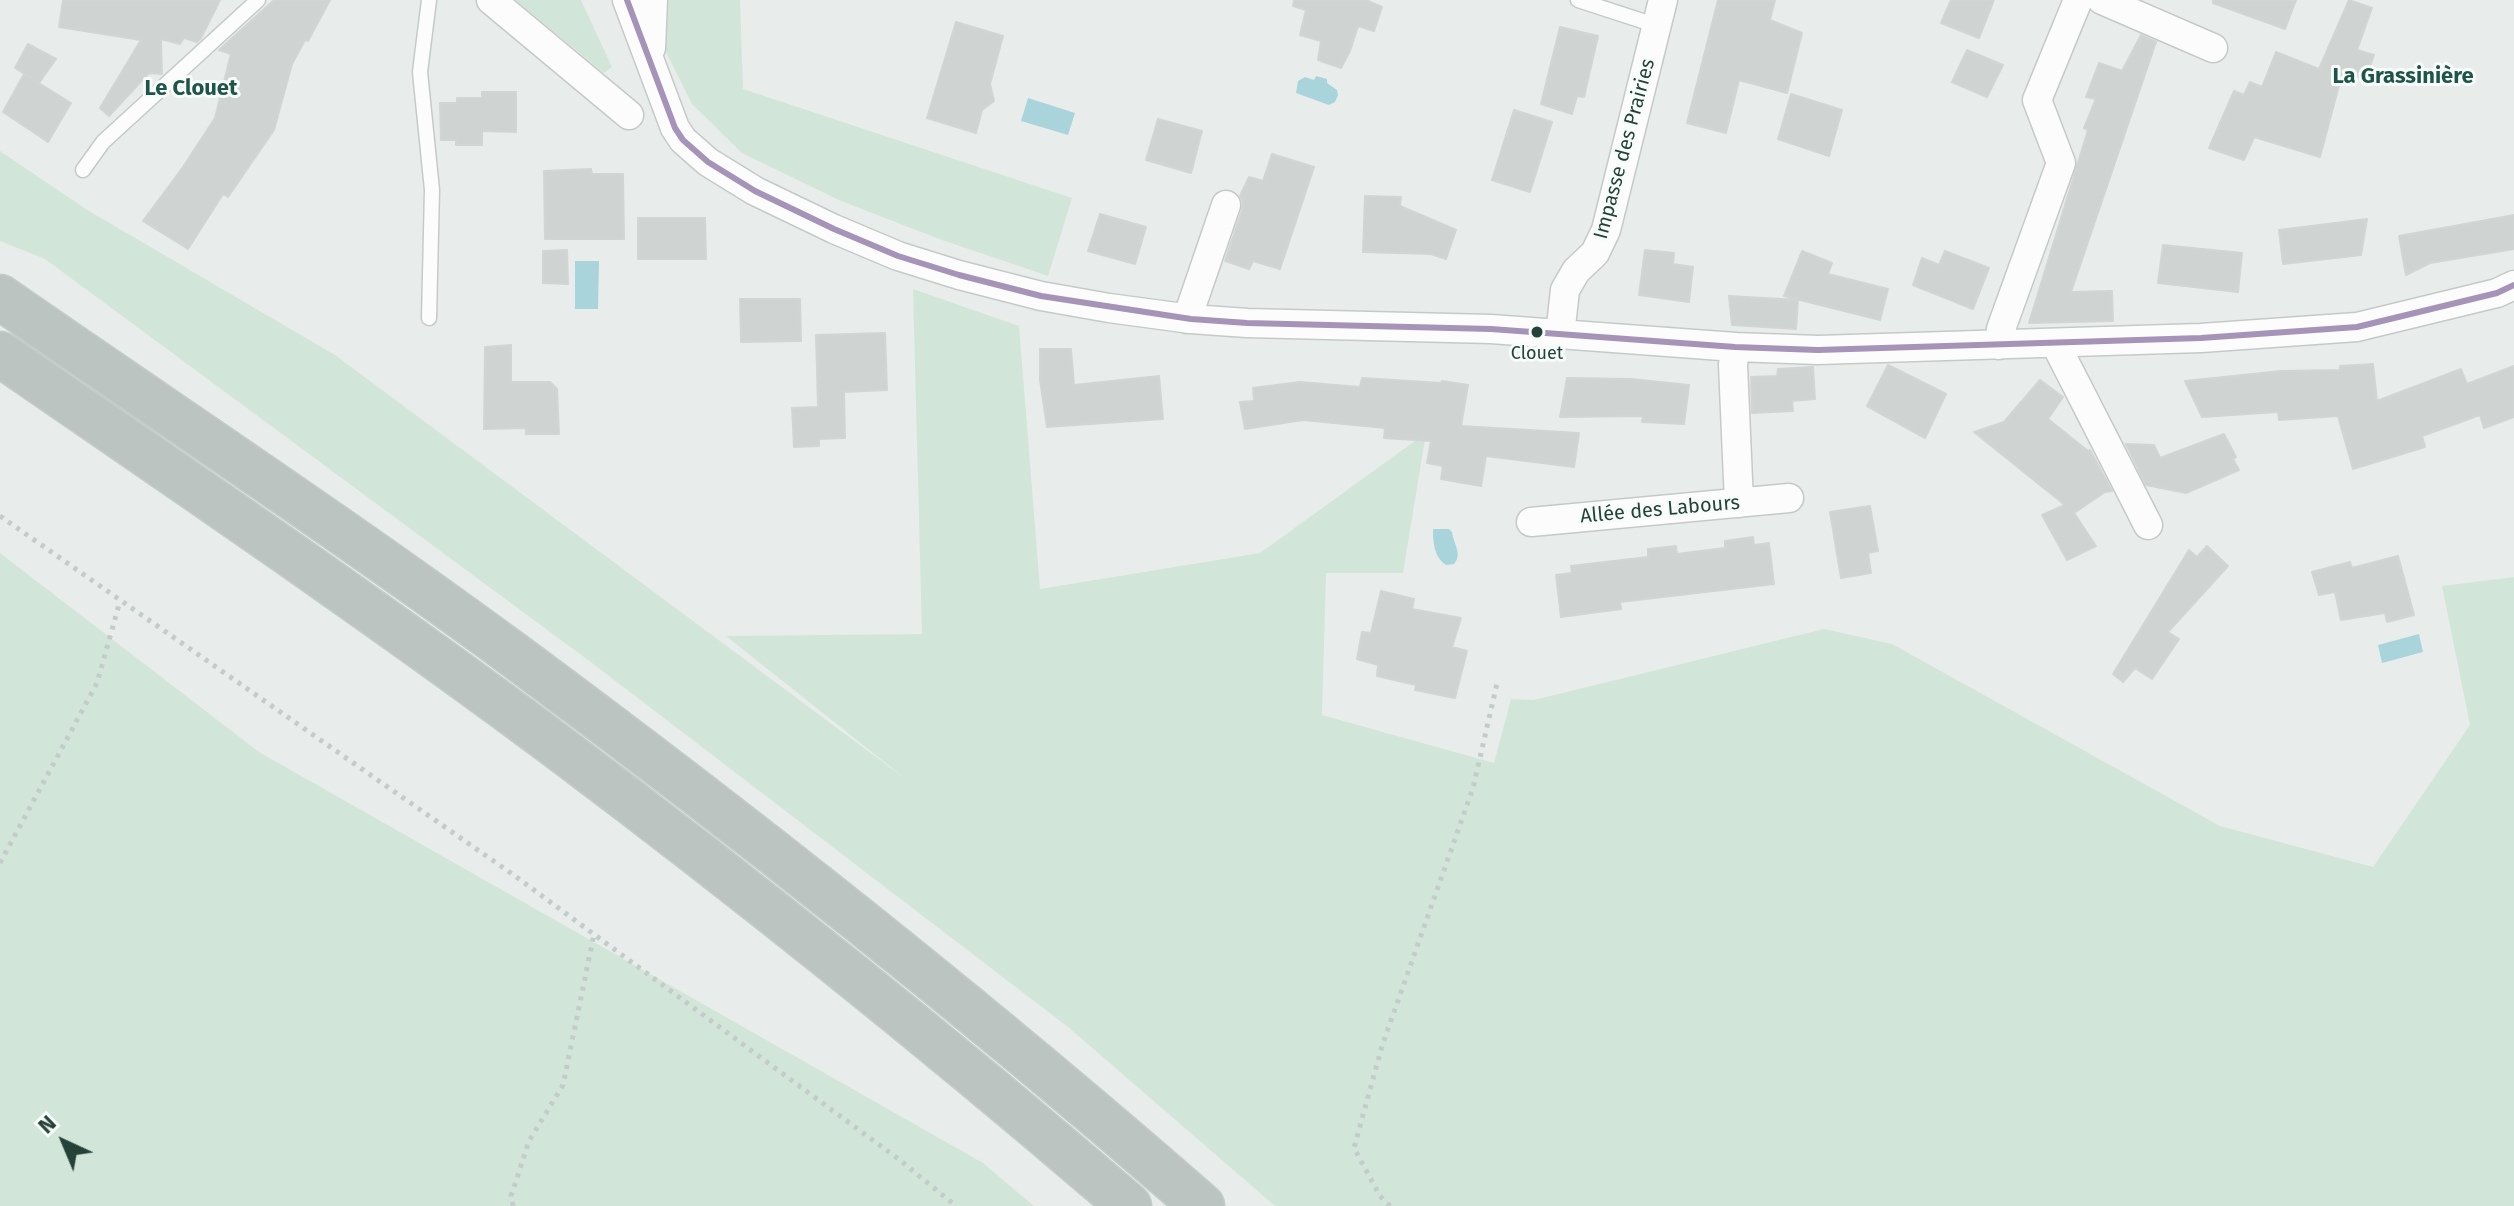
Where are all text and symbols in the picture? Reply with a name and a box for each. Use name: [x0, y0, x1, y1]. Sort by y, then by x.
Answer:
street label: Impasse des Prairies: [1589, 56, 1661, 242]
district label: La Grassinière: [2332, 64, 2474, 90]
district label: Le Clouet: [144, 76, 238, 102]
marker: Clouet: [1529, 324, 1545, 340]
place label: Clouet: [1511, 343, 1563, 365]
street label: Allée des Labours: [1579, 491, 1741, 529]
north arrow: [24, 1102, 104, 1182]
text: N: [32, 1110, 62, 1139]

